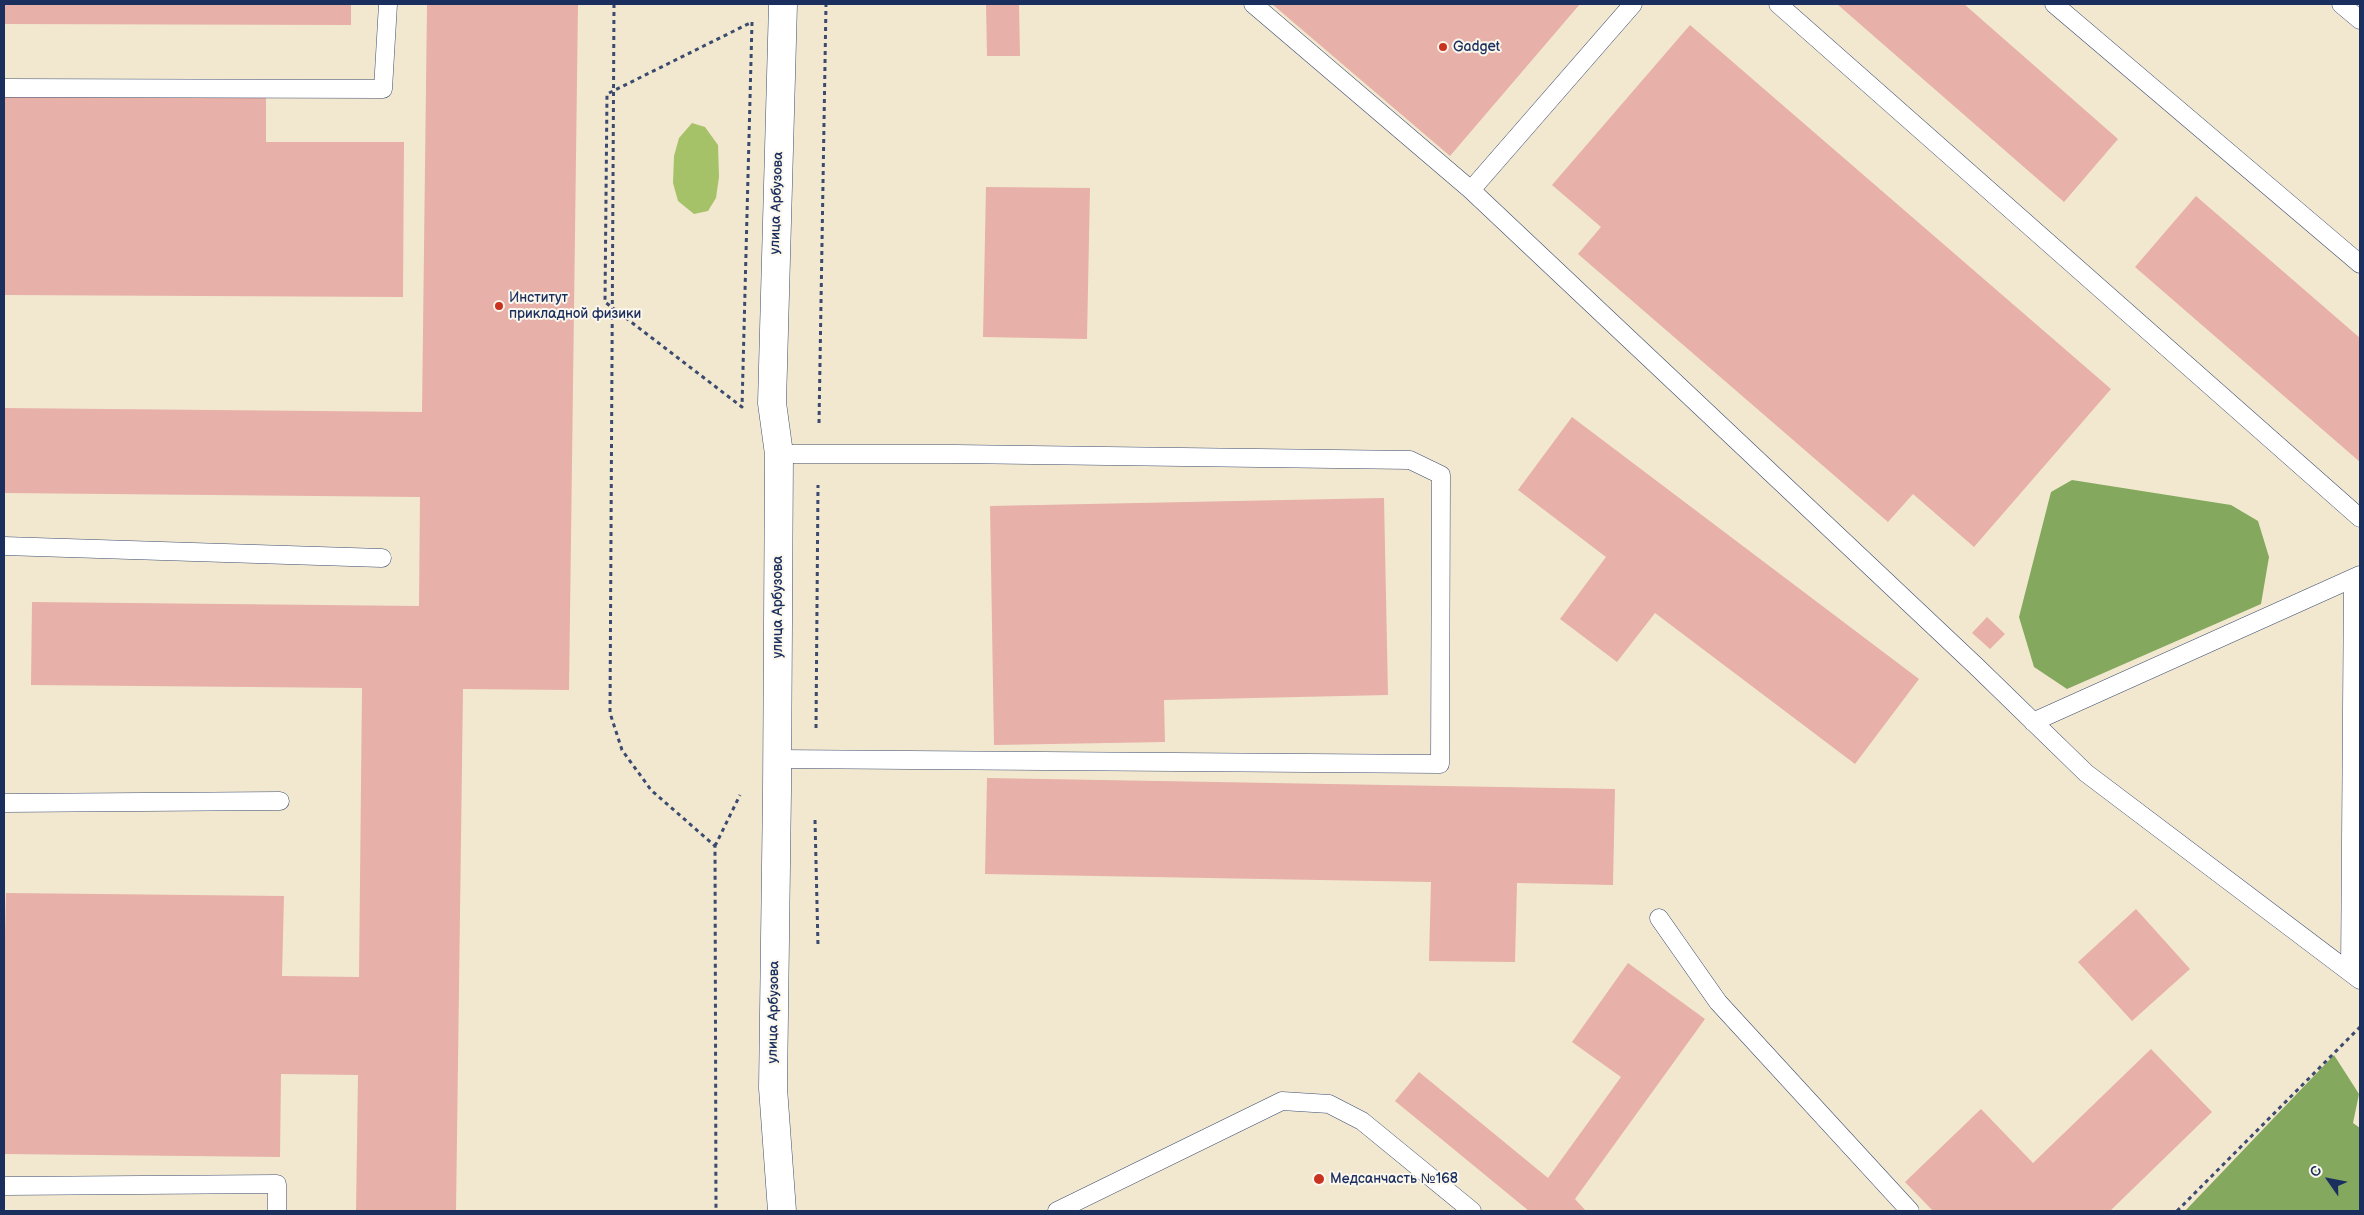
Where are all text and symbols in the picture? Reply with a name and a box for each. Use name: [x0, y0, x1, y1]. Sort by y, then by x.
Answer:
place label: Gadget: [1453, 39, 1500, 55]
marker: Gadget: [1437, 41, 1449, 53]
street label: улица Арбузова: [767, 151, 787, 255]
place label: Институт прикладной физики: [509, 290, 641, 322]
marker: Институт прикладной физики: [493, 300, 505, 312]
street label: улица Арбузова: [770, 556, 786, 658]
street label: улица Арбузова: [765, 961, 783, 1063]
north arrow: [2304, 1155, 2354, 1205]
text: С: [2306, 1163, 2326, 1180]
place label: Медсанчасть №168: [1330, 1171, 1458, 1187]
marker: Медсанчасть №168: [1312, 1172, 1326, 1186]

